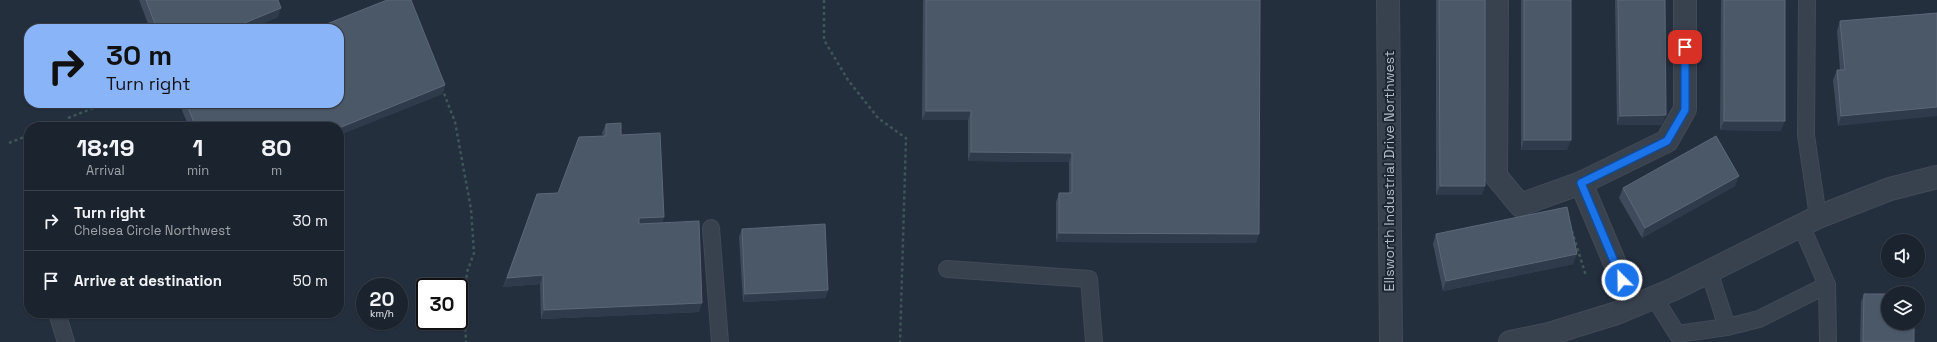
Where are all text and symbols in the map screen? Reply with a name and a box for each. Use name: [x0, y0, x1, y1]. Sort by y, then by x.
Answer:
pin: [1668, 30, 1702, 64]
icon: arrive: [1674, 36, 1696, 58]
text: 30 m: [106, 37, 172, 73]
icon: right: [40, 40, 92, 92]
street label: Ellsworth Industrial Drive Northwest: [1380, 51, 1398, 292]
text: Turn right: [106, 72, 190, 95]
text: 18:19: [76, 132, 134, 163]
text: 1: [193, 132, 203, 163]
text: 80: [262, 132, 292, 163]
text: Arrival: [86, 162, 125, 179]
text: min: [187, 162, 209, 179]
text: m: [271, 162, 282, 179]
text: Turn right: [74, 203, 145, 222]
icon: right: [40, 210, 62, 232]
text: 30 m: [293, 211, 328, 230]
text: Chelsea Circle Northwest: [74, 222, 231, 239]
map controls: [1881, 234, 1925, 330]
button: sound: [1881, 234, 1925, 278]
position arrow: [1601, 259, 1643, 301]
icon: arrive: [40, 270, 62, 292]
text: Arrive at destination: [74, 271, 222, 290]
text: 50 m: [293, 271, 328, 290]
speed limit sign: 30: [416, 278, 468, 330]
text: 20: [370, 286, 394, 312]
button: layers: [1881, 286, 1925, 330]
text: km/h: [370, 307, 394, 320]

